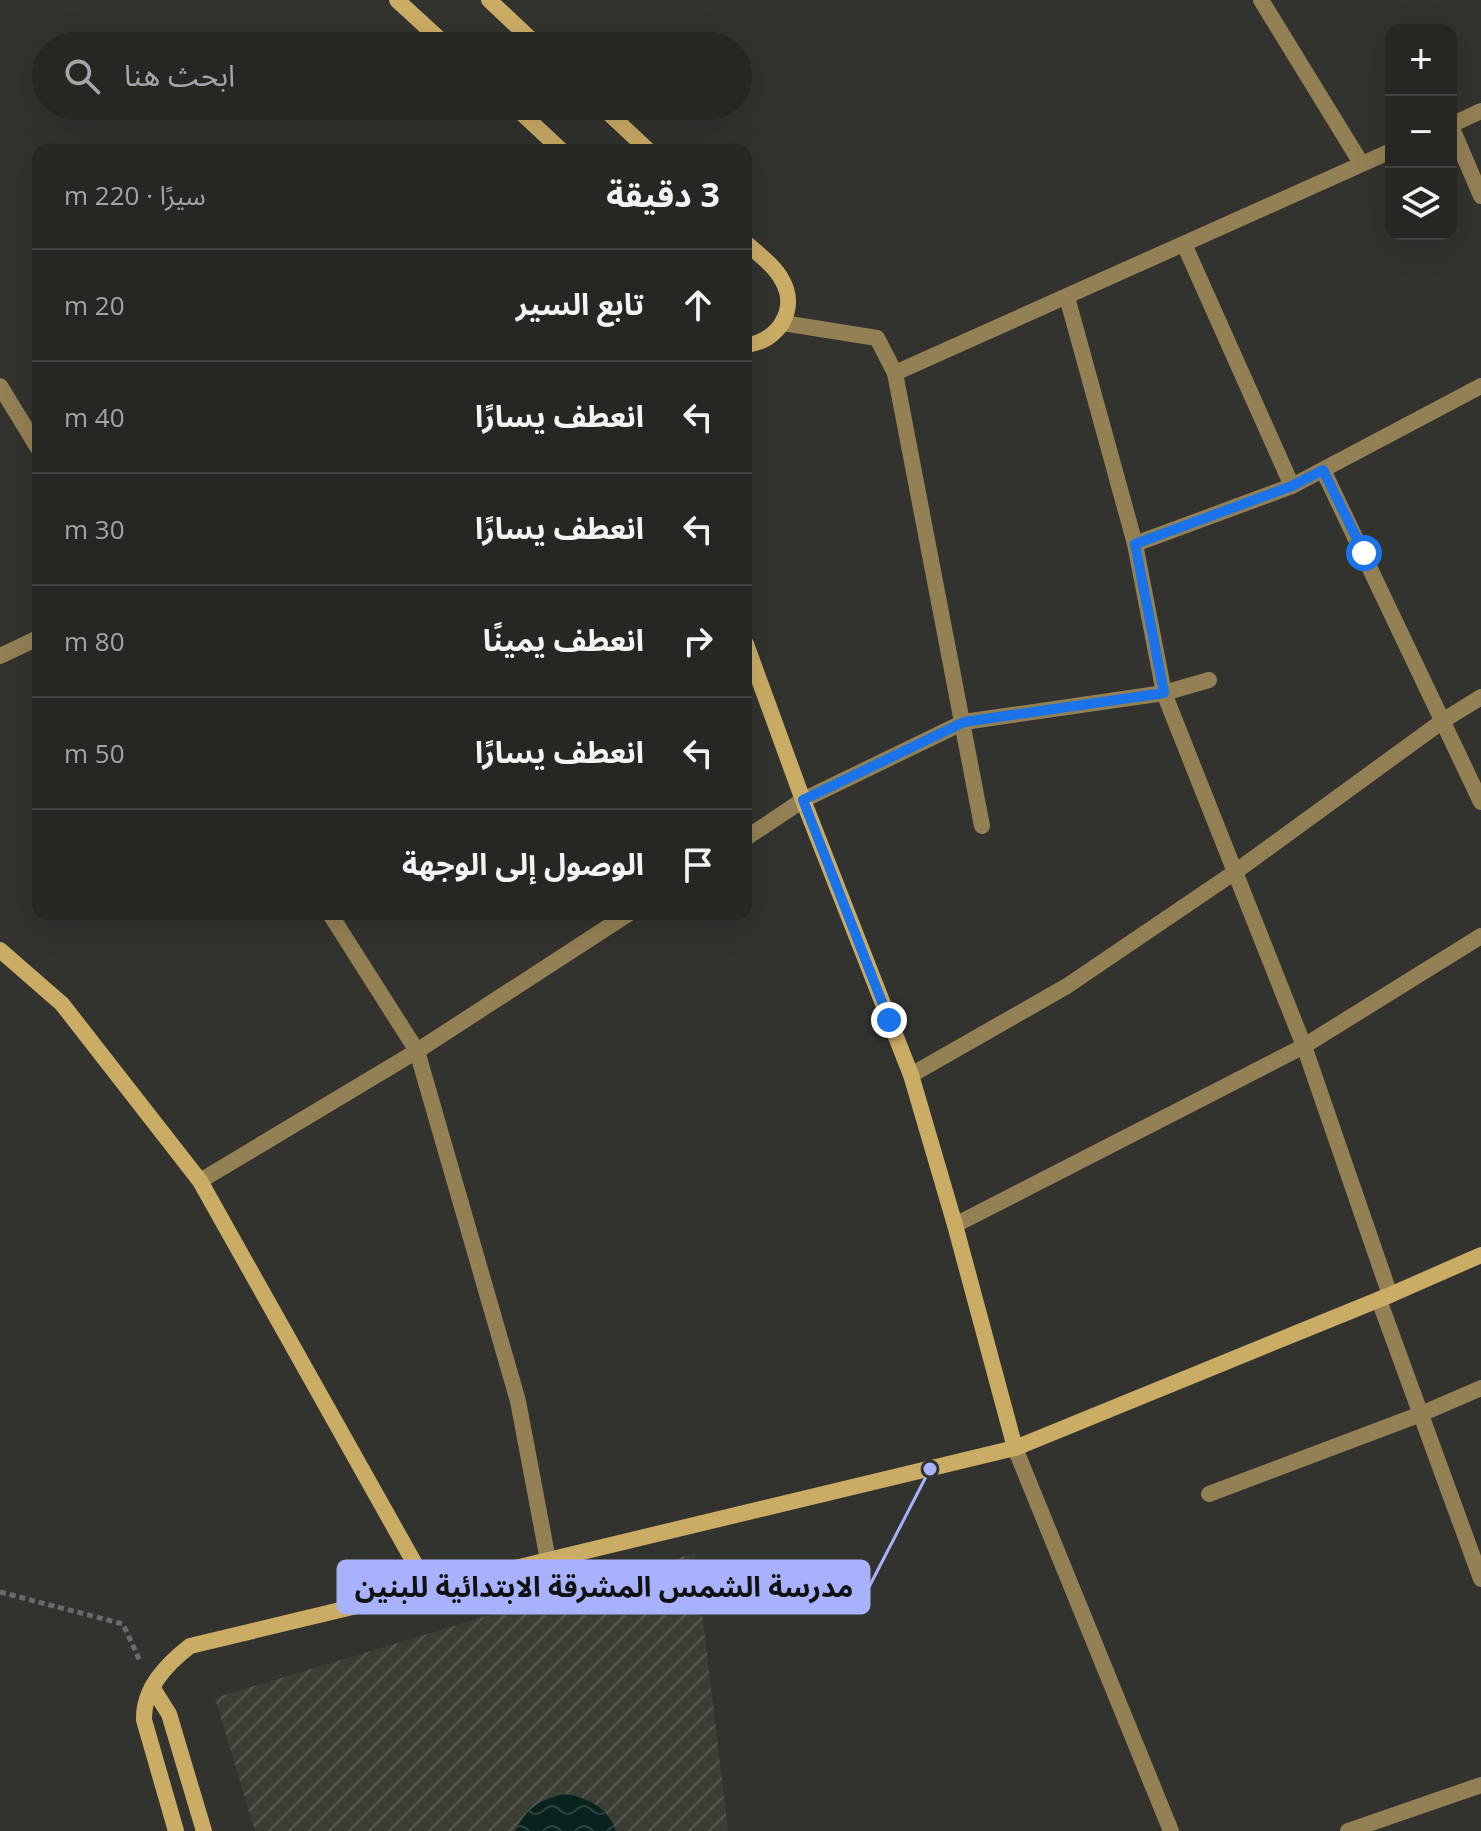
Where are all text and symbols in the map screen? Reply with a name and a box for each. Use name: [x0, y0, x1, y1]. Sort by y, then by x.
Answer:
map controls: [1385, 24, 1457, 240]
button: +: [1385, 24, 1457, 96]
search box: [32, 32, 752, 120]
icon: search: [60, 54, 104, 98]
text: ابحث هنا: [124, 54, 235, 95]
button: −: [1385, 96, 1457, 168]
button: layers: [1385, 168, 1457, 240]
text: 3 دقيقة: [606, 171, 720, 217]
text: سيرًا · 220 m: [64, 177, 206, 213]
text: تابع السير: [516, 283, 644, 324]
icon: ahead: [676, 283, 720, 327]
text: 20 m: [64, 287, 125, 323]
text: انعطف يسارًا: [475, 395, 644, 436]
icon: left: [676, 395, 720, 439]
text: 40 m: [64, 399, 125, 435]
text: انعطف يسارًا: [475, 507, 644, 548]
icon: left: [676, 507, 720, 551]
text: 30 m: [64, 511, 125, 547]
route start: [1346, 535, 1382, 571]
text: انعطف يمينًا: [483, 619, 644, 660]
icon: right: [676, 619, 720, 663]
text: 80 m: [64, 623, 125, 659]
text: انعطف يسارًا: [475, 731, 644, 772]
icon: left: [676, 731, 720, 775]
text: 50 m: [64, 735, 125, 771]
text: الوصول إلى الوجهة: [402, 843, 644, 884]
icon: arrive: [676, 843, 720, 887]
route end: [871, 1002, 907, 1038]
callout: مدرسة الشمس المشرقة الابتدائية للبنين: [338, 1561, 869, 1613]
text: مدرسة الشمس المشرقة الابتدائية للبنين: [355, 1567, 853, 1605]

